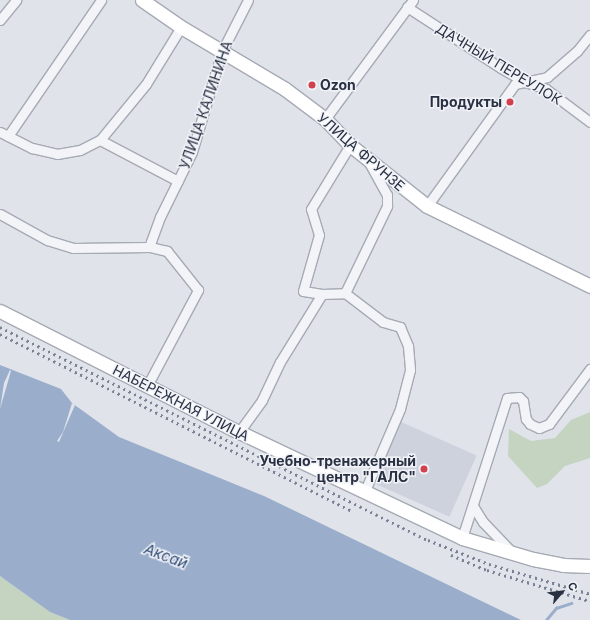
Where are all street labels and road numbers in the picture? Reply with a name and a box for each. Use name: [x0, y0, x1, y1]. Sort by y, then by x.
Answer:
street label: ДАЧНЫЙ ПЕРЕУЛОК: [433, 20, 565, 108]
street label: УЛИЦА КАЛИНИНА: [176, 39, 236, 171]
street label: УЛИЦА ФРУНЗЕ: [314, 109, 408, 195]
street label: НАБЕРЕЖНАЯ УЛИЦА: [110, 361, 252, 445]

